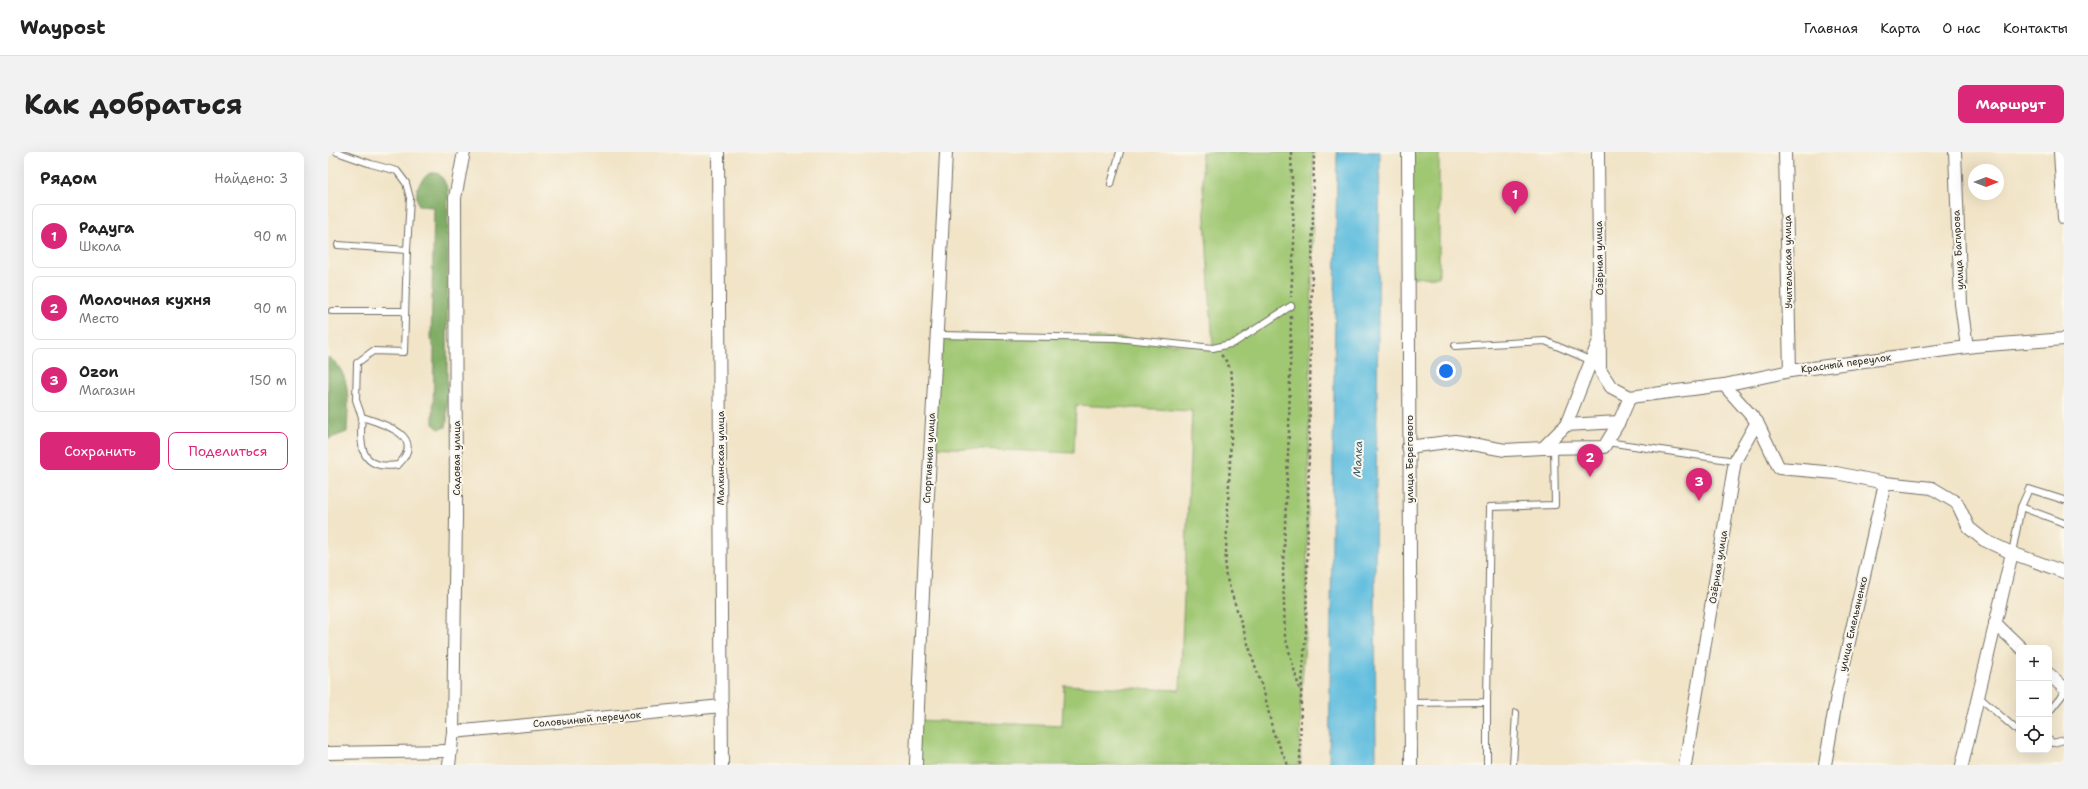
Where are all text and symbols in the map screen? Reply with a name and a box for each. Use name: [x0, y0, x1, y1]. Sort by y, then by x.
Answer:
text: Waypost: [20, 15, 105, 40]
text: Главная: [1804, 19, 1858, 37]
text: Карта: [1880, 19, 1920, 37]
text: О нас: [1942, 19, 1981, 37]
text: Контакты: [2003, 19, 2068, 37]
text: Как добраться: [24, 85, 243, 123]
button: Маршрут: [1958, 85, 2064, 123]
north arrow: [1968, 164, 2004, 200]
text: Рядом: [40, 167, 97, 189]
text: Найдено: 3: [214, 170, 288, 187]
pin: 1: [1502, 181, 1528, 214]
street label: улица Багирова: [1949, 209, 1967, 290]
street label: Учительская улица: [1781, 214, 1795, 309]
text: Радуга: [79, 218, 134, 238]
street label: Озёрная улица: [1592, 220, 1606, 295]
text: 1: [51, 228, 57, 245]
text: 90 m: [253, 228, 287, 245]
text: Школа: [79, 238, 121, 255]
text: Молочная кухня: [79, 290, 211, 310]
text: 2: [49, 300, 59, 317]
text: 90 m: [253, 300, 287, 317]
text: Место: [79, 310, 119, 327]
street label: Красный переулок: [1800, 350, 1893, 376]
your location: [1436, 361, 1456, 381]
text: Ozon: [79, 362, 119, 382]
text: 3: [49, 372, 59, 389]
text: 150 m: [249, 372, 287, 389]
text: Магазин: [79, 382, 135, 399]
street label: Малкинская улица: [714, 410, 727, 505]
street label: Спортивная улица: [920, 411, 938, 504]
street label: улица Берегового: [1403, 415, 1416, 503]
street label: Садовая улица: [450, 420, 463, 496]
button: Сохранить: [40, 432, 160, 470]
button: Поделиться: [168, 432, 288, 470]
water label: Малка: [1350, 440, 1366, 477]
pin: 2: [1577, 444, 1603, 477]
pin: 3: [1686, 468, 1712, 501]
street label: Озёрная улица: [1706, 528, 1730, 605]
street label: улица Емельяненко: [1836, 575, 1870, 673]
map controls: [2016, 645, 2052, 753]
button: +: [2016, 645, 2052, 681]
button: −: [2016, 681, 2052, 717]
street label: Соловьиный переулок: [532, 708, 642, 730]
button: locate: [2016, 717, 2052, 753]

